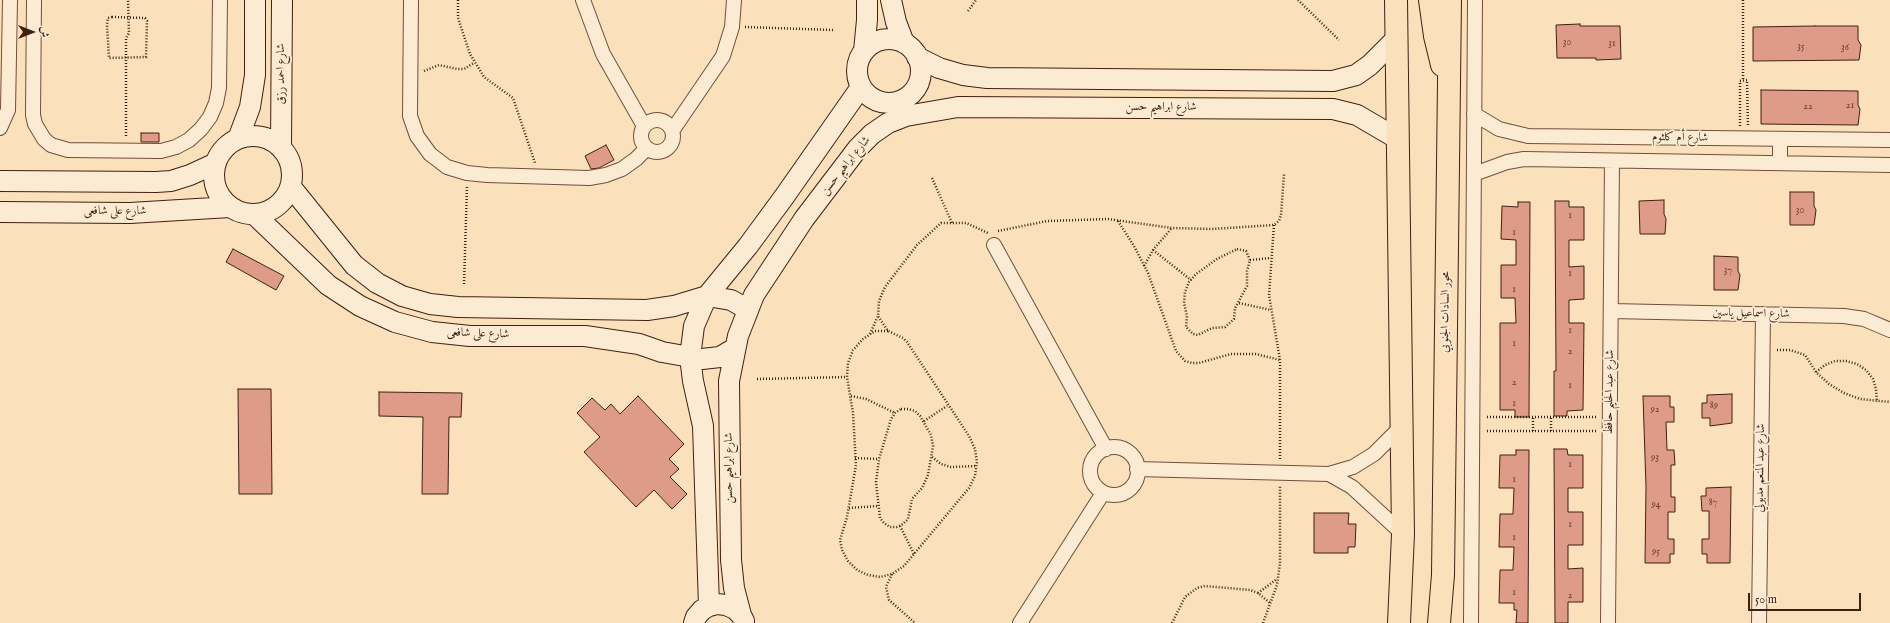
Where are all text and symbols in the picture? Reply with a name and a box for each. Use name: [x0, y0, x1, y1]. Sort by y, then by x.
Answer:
north arrow: [12, 12, 52, 52]
text: ش: [37, 27, 51, 37]
house number: 30: [1563, 37, 1571, 49]
house number: 31: [1608, 38, 1616, 50]
house number: 35: [1797, 41, 1805, 53]
house number: 36: [1841, 42, 1849, 54]
street label: شارع احمد رزق: [275, 44, 289, 104]
house number: 21: [1846, 100, 1854, 112]
street label: شارع ابراهيم حسن: [1125, 101, 1197, 115]
house number: 22: [1803, 101, 1813, 113]
street label: شارع أم كلثوم: [1652, 130, 1708, 146]
street label: شارع ابراهيم حسن: [818, 134, 874, 198]
street label: شارع على شافعى: [84, 205, 146, 219]
house number: 30: [1796, 205, 1804, 217]
house number: 1: [1568, 210, 1572, 222]
house number: 1: [1512, 227, 1516, 239]
house number: 37: [1724, 265, 1732, 277]
house number: 1: [1568, 268, 1572, 280]
street label: محور السادات الجنوبي: [1438, 271, 1454, 353]
house number: 1: [1512, 284, 1516, 296]
street label: شارع اسماعيل ياسين: [1712, 306, 1790, 322]
house number: 1: [1568, 325, 1572, 337]
street label: شارع على شافعى: [447, 326, 509, 342]
house number: 1: [1512, 338, 1516, 350]
house number: 2: [1568, 346, 1572, 358]
street label: شارع عبد الحليم حافظ: [1602, 349, 1618, 435]
house number: 2: [1512, 377, 1516, 389]
house number: 1: [1568, 380, 1572, 392]
house number: 1: [1512, 398, 1516, 410]
house number: 89: [1710, 400, 1718, 412]
house number: 92: [1650, 404, 1660, 416]
street label: شارع عبد المنعم مدبولي: [1753, 423, 1769, 513]
street label: شارع ابراهيم حسن: [723, 432, 737, 504]
house number: 93: [1651, 452, 1659, 464]
house number: 1: [1568, 459, 1572, 471]
house number: 1: [1512, 474, 1516, 486]
house number: 87: [1709, 497, 1717, 509]
house number: 94: [1651, 499, 1661, 511]
house number: 1: [1568, 519, 1572, 531]
house number: 1: [1512, 532, 1516, 544]
house number: 95: [1652, 546, 1660, 558]
scale bar: [1750, 585, 1863, 611]
house number: 1: [1512, 587, 1516, 599]
house number: 2: [1568, 590, 1572, 602]
text: 50 m: [1755, 592, 1777, 607]

